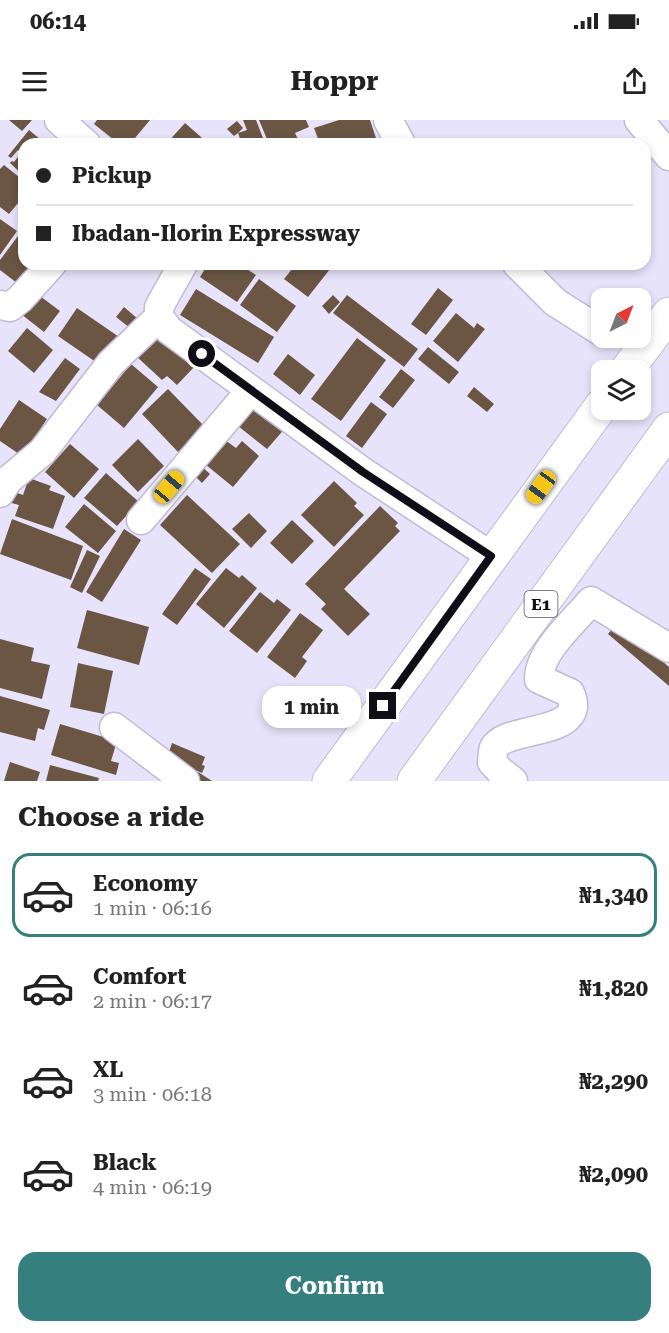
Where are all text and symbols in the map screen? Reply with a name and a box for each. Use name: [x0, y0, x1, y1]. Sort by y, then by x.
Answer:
text: 06:14: [30, 9, 86, 34]
icon: menu: [18, 65, 51, 98]
text: Hoppr: [290, 65, 379, 97]
icon: share: [618, 65, 651, 98]
text: Pickup: [72, 163, 152, 188]
text: Ibadan-Ilorin Expressway: [72, 221, 360, 246]
north arrow: [591, 288, 651, 348]
map controls: [591, 288, 651, 420]
route start: [188, 340, 215, 367]
button: layers: [591, 360, 651, 420]
car: [151, 467, 187, 507]
car: [523, 467, 559, 507]
road number: E1: [524, 591, 558, 617]
callout: 1 min: [263, 685, 362, 727]
route end: [369, 692, 396, 719]
text: 1 min: [284, 695, 339, 719]
text: Choose a ride: [18, 801, 204, 833]
icon: car: [21, 868, 75, 922]
text: Economy: [93, 871, 197, 896]
text: ₦1,340: [579, 883, 648, 908]
text: 1 min · 06:16: [93, 896, 212, 920]
icon: car: [21, 961, 75, 1015]
text: Comfort: [93, 964, 186, 989]
text: ₦1,820: [579, 976, 648, 1001]
text: 2 min · 06:17: [93, 989, 212, 1013]
icon: car: [21, 1054, 75, 1108]
text: XL: [93, 1057, 123, 1082]
text: ₦2,290: [579, 1069, 648, 1094]
text: 3 min · 06:18: [93, 1082, 212, 1106]
icon: car: [21, 1147, 75, 1201]
text: Black: [93, 1150, 157, 1175]
text: ₦2,090: [579, 1162, 648, 1187]
text: 4 min · 06:19: [93, 1175, 212, 1199]
button: Confirm: [18, 1252, 651, 1321]

